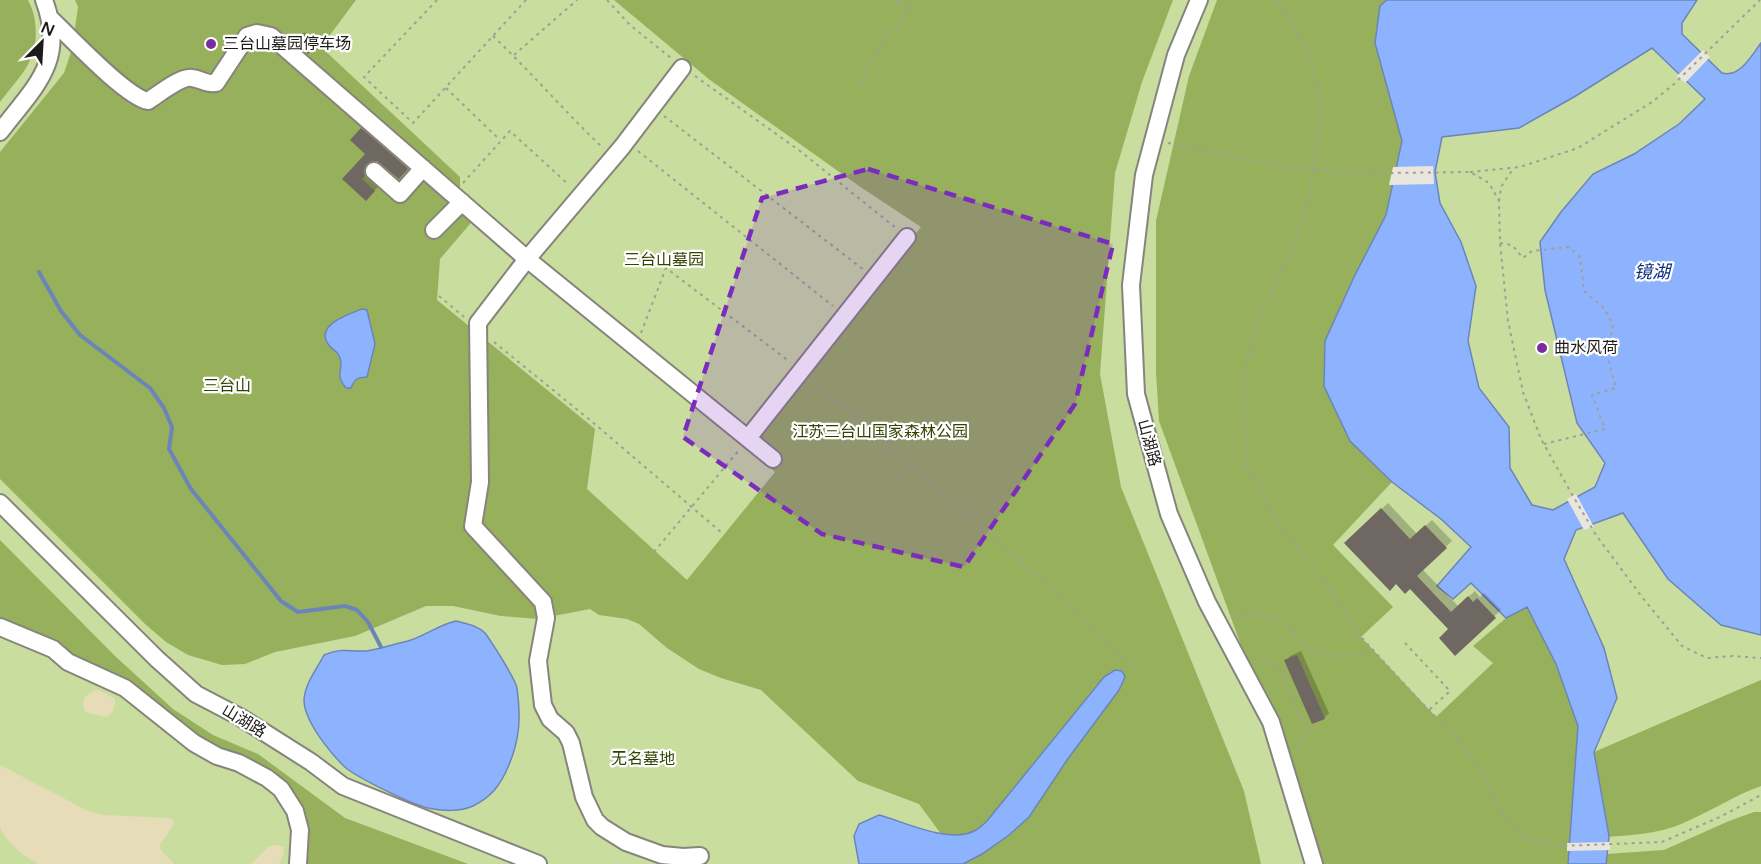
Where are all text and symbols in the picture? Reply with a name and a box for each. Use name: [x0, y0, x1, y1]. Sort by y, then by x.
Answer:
north arrow: [12, 12, 72, 72]
text: N: [38, 17, 58, 41]
place label: 三台山墓园停车场: [223, 34, 351, 54]
marker: 三台山墓园停车场: [204, 37, 218, 51]
park label: 三台山墓园: [624, 250, 704, 270]
water label: 镜湖: [1634, 261, 1673, 283]
place label: 曲水风荷: [1554, 338, 1618, 358]
marker: 曲水风荷: [1535, 341, 1549, 355]
park label: 三台山: [203, 376, 251, 396]
street label: 山湖路: [1133, 417, 1165, 469]
park label: 江苏三台山国家森林公园: [792, 422, 968, 442]
street label: 山湖路: [218, 700, 270, 742]
park label: 无名墓地: [611, 749, 675, 769]

